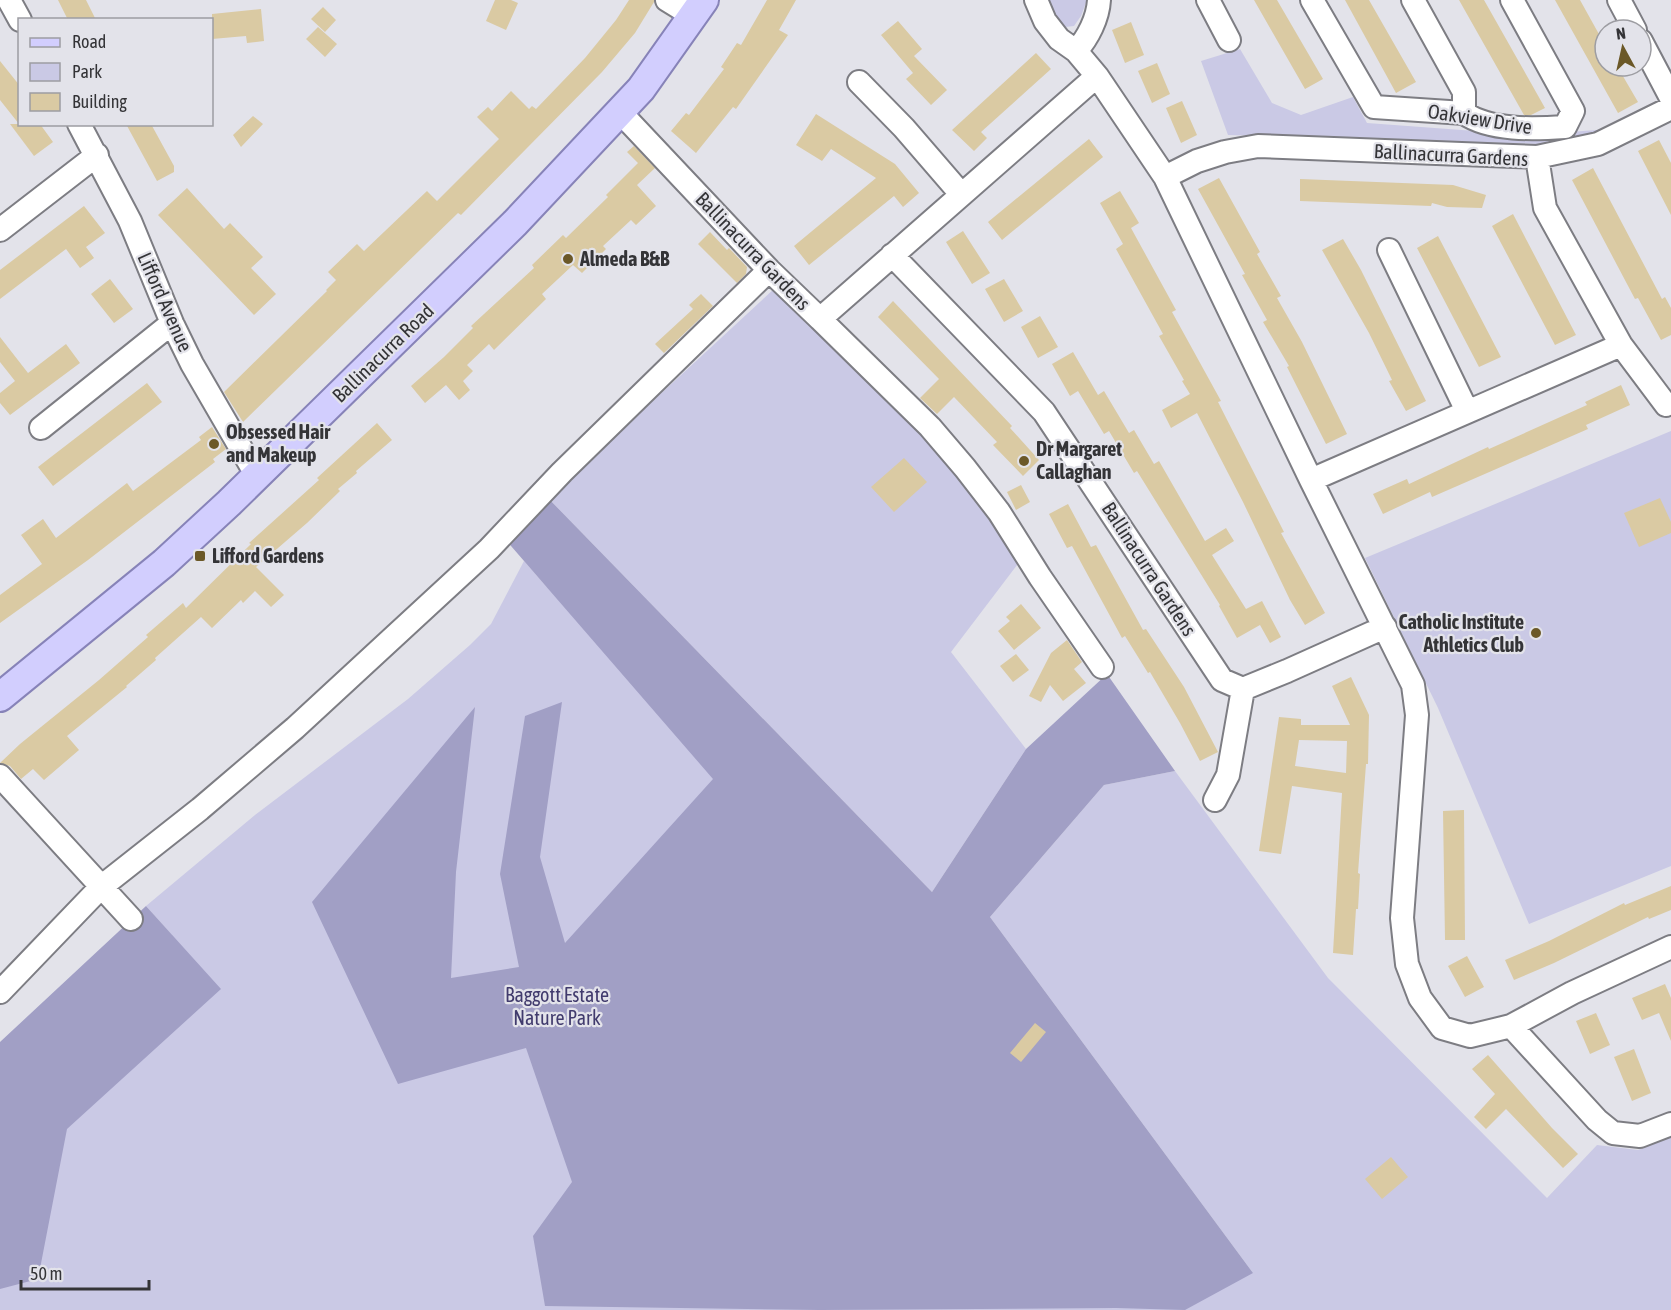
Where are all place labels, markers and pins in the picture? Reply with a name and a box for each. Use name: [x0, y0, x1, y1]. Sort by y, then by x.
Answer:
place label: Almeda B&B: [579, 247, 670, 270]
marker: Almeda B&B: [561, 252, 575, 266]
place label: Obsessed Hair and Makeup: [226, 420, 331, 466]
marker: Obsessed Hair and Makeup: [207, 437, 221, 451]
place label: Dr Margaret Callaghan: [1036, 437, 1122, 483]
marker: Dr Margaret Callaghan: [1017, 454, 1031, 468]
place label: Lifford Gardens: [212, 544, 324, 567]
marker: Lifford Gardens: [193, 549, 207, 563]
place label: Catholic Institute Athletics Club: [1399, 610, 1524, 656]
marker: Catholic Institute Athletics Club: [1529, 626, 1543, 640]

